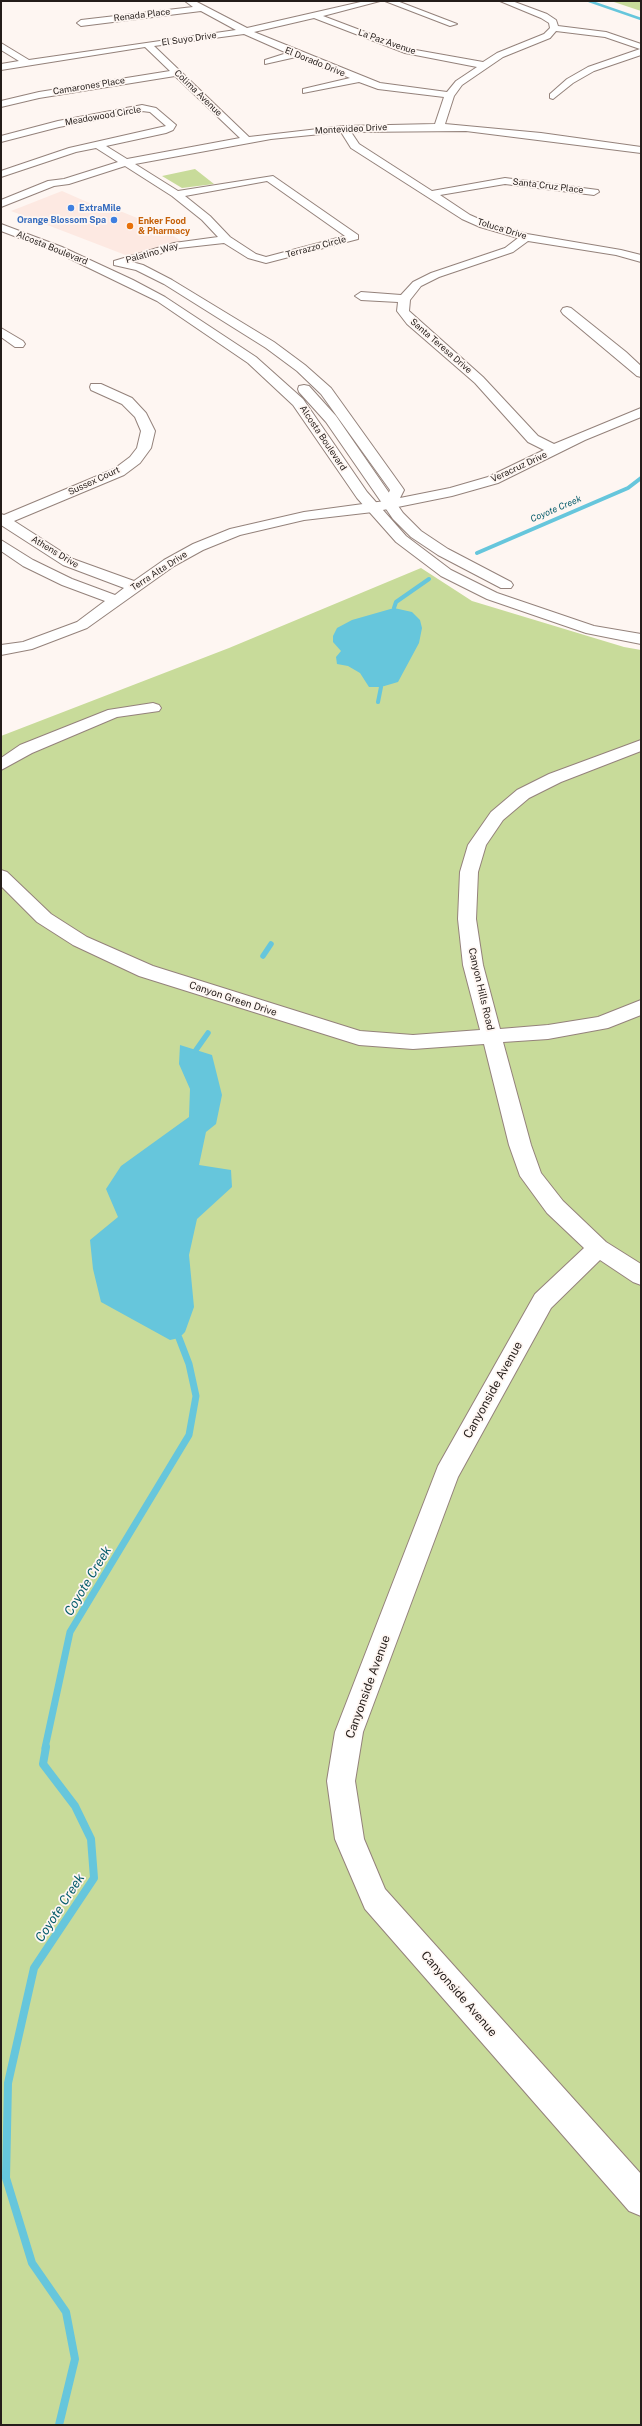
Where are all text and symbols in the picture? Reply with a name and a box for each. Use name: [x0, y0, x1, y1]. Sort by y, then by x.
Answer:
street label: Renada Place: [113, 6, 171, 24]
street label: La Paz Avenue: [357, 27, 417, 57]
street label: El Suyo Drive: [161, 30, 217, 48]
street label: El Dorado Drive: [283, 45, 347, 79]
street label: Colima Avenue: [172, 68, 224, 118]
street label: Camarones Place: [52, 75, 126, 97]
street label: Meadowood Circle: [64, 104, 142, 128]
street label: Montevideo Drive: [315, 122, 387, 136]
street label: Santa Cruz Place: [512, 176, 584, 196]
marker: ExtraMile: [66, 203, 76, 213]
place label: ExtraMile: [79, 203, 121, 213]
place label: Orange Blossom Spa: [17, 215, 106, 225]
marker: Orange Blossom Spa: [109, 215, 119, 225]
place label: Enker Food & Pharmacy: [138, 216, 190, 237]
street label: Toluca Drive: [476, 216, 528, 242]
marker: Enker Food & Pharmacy: [125, 221, 135, 231]
street label: Alcosta Boulevard: [15, 229, 89, 267]
street label: Terrazzo Circle: [285, 234, 347, 260]
street label: Palatino Way: [124, 240, 180, 266]
street label: Santa Teresa Drive: [408, 316, 474, 376]
street label: Alcosta Boulevard: [297, 403, 349, 473]
street label: Veracruz Drive: [489, 449, 549, 485]
street label: Sussex Court: [66, 464, 122, 498]
water label: Coyote Creek: [529, 493, 583, 525]
street label: Athens Drive: [29, 534, 81, 570]
street label: Terra Alta Drive: [129, 549, 189, 593]
street label: Canyon Hills Road: [466, 947, 496, 1031]
street label: Canyon Green Drive: [188, 979, 278, 1019]
street label: Canyonside Avenue: [460, 1339, 526, 1441]
water label: Coyote Creek: [61, 1543, 115, 1619]
street label: Canyonside Avenue: [343, 1634, 393, 1740]
water label: Coyote Creek: [32, 1871, 88, 1945]
street label: Canyonside Avenue: [418, 1948, 500, 2040]

